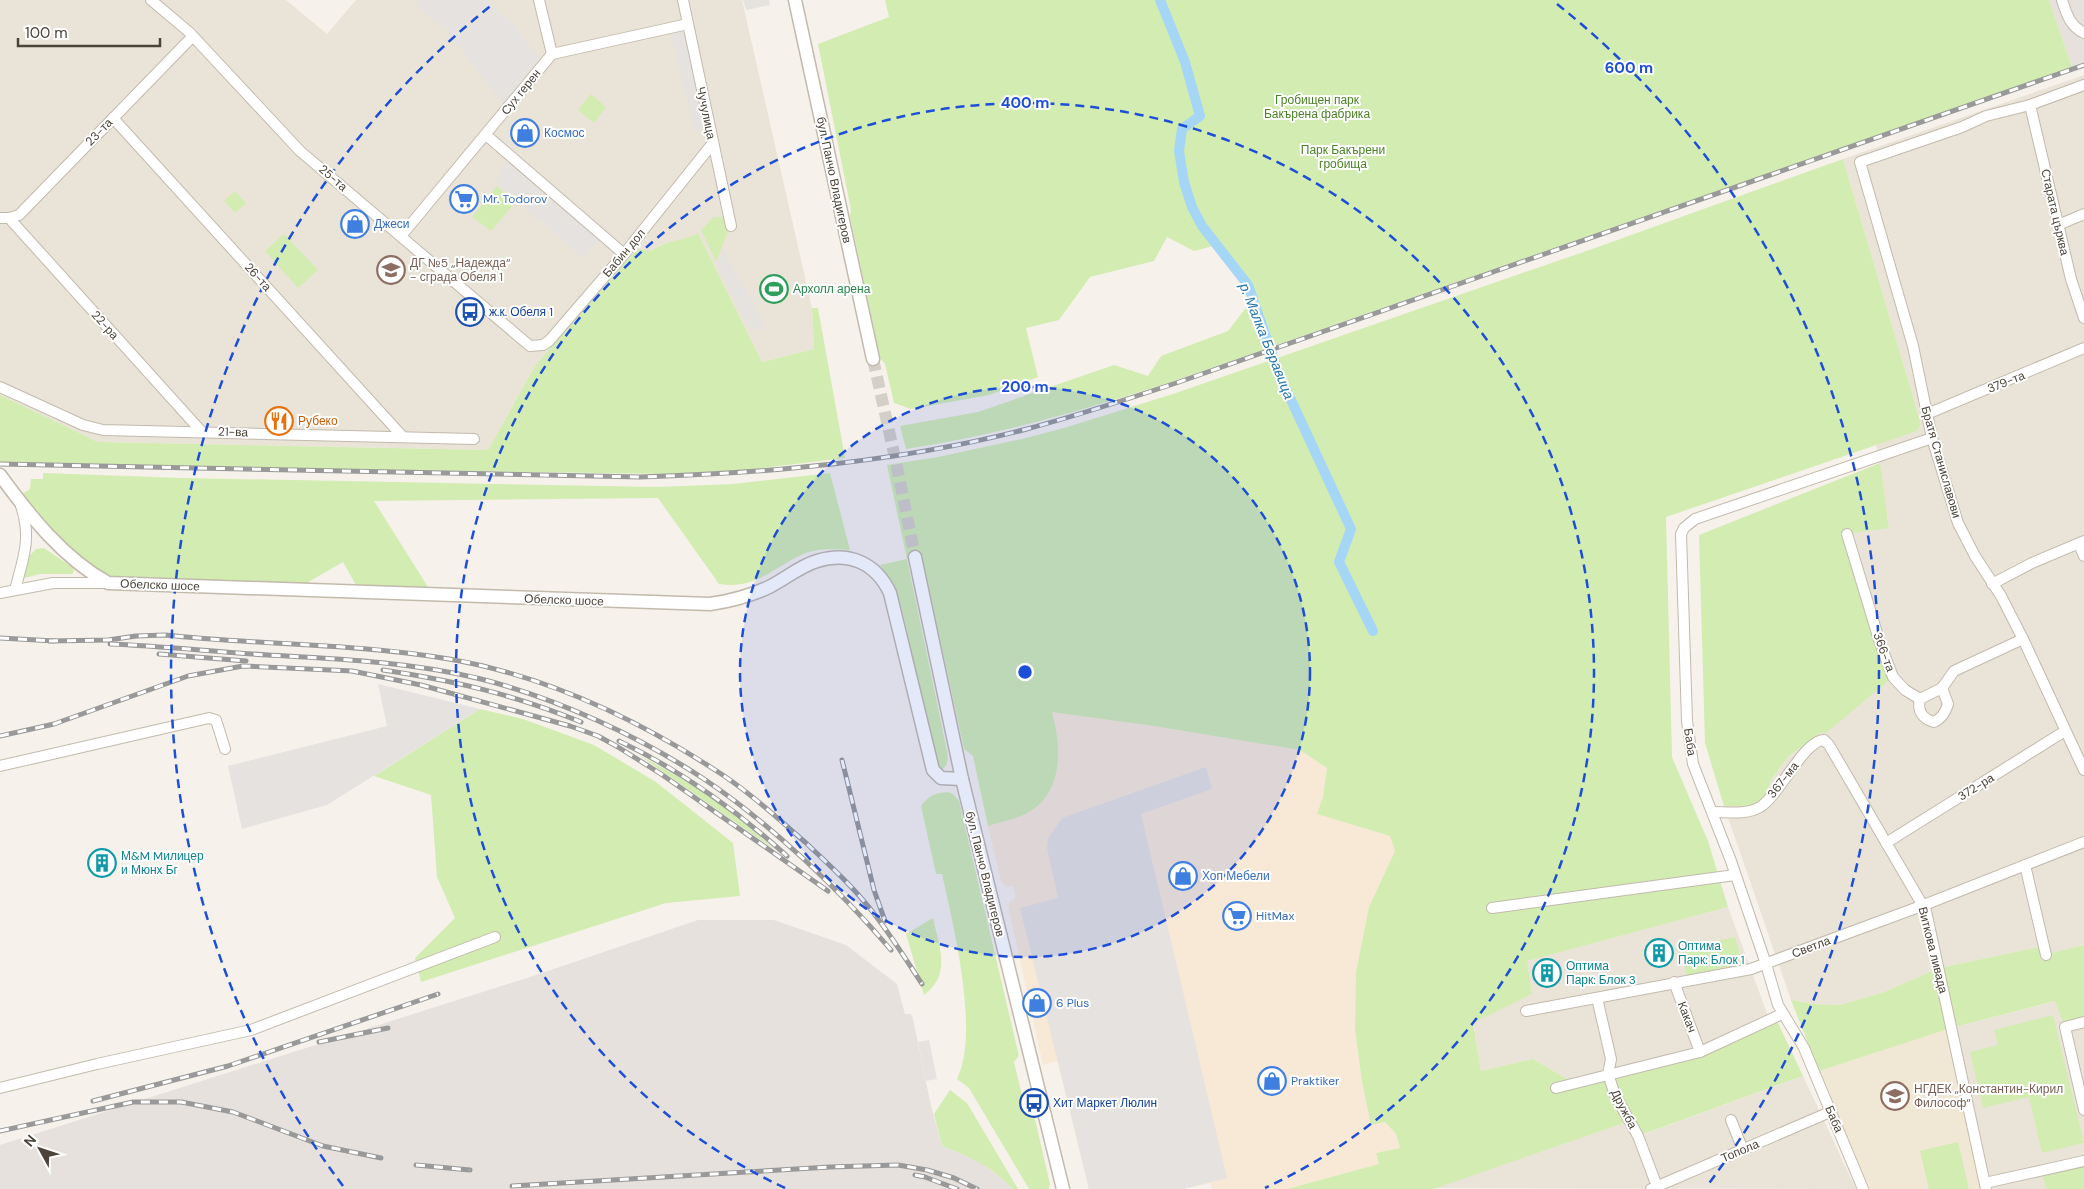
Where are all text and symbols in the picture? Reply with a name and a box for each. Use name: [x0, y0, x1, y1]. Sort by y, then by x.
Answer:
scale bar: [18, 15, 160, 47]
text: 100 m: [25, 23, 68, 43]
text: 600 m: [1605, 58, 1653, 78]
street label: Сух герен: [498, 66, 544, 118]
street label: Чучулица: [693, 85, 719, 141]
park label: Гробищен парк Бакърена фабрика: [1264, 92, 1370, 122]
text: 400 m: [1001, 93, 1049, 113]
street label: 23-та: [82, 115, 116, 149]
street label: бул. Панчо Владигеров: [813, 115, 855, 245]
shop icon: Космос: [510, 118, 540, 148]
place label: Космос: [544, 125, 585, 141]
park label: Парк Бакърени гробища: [1301, 142, 1385, 172]
street label: 25-та: [315, 161, 351, 195]
street label: Старата църква: [2037, 167, 2073, 257]
supermarket icon: Mr. Todorov: [449, 184, 479, 214]
place label: Mr. Todorov: [483, 191, 548, 207]
shop icon: Джеси: [340, 209, 370, 239]
place label: Джеси: [374, 216, 410, 232]
street label: Бабин дол: [599, 226, 649, 280]
school or university icon: ДГ №5 „Надежда“ - сграда Обеля 1: [376, 255, 406, 285]
place label: ДГ №5 „Надежда“ - сграда Обеля 1: [410, 255, 511, 285]
street label: 26-та: [241, 259, 275, 295]
sports icon: Архолл арена: [759, 274, 789, 304]
water label: р. Малка Беравица: [1235, 279, 1299, 402]
place label: Архолл арена: [793, 281, 871, 297]
bus stop icon: ж.к. Обеля 1: [455, 297, 485, 327]
place label: ж.к. Обеля 1: [489, 304, 553, 320]
street label: 22-ра: [88, 307, 122, 343]
street label: 379-та: [1985, 367, 2027, 397]
text: 200 m: [1001, 377, 1049, 397]
street label: Братя Станиславови: [1917, 404, 1965, 520]
restaurant icon: Рубеко: [264, 406, 294, 436]
place label: Рубеко: [298, 413, 338, 429]
street label: 21-ва: [218, 423, 249, 441]
street label: Обелско шосе: [120, 576, 200, 594]
street label: Обелско шосе: [524, 591, 604, 609]
street label: 366-та: [1870, 630, 1899, 674]
centre of rings: [1016, 663, 1034, 681]
street label: Баба: [1680, 727, 1700, 757]
street label: 367-ма: [1764, 758, 1802, 801]
street label: 372-ра: [1955, 770, 1997, 804]
street label: бул. Панчо Владигеров: [962, 810, 1008, 938]
building icon: М&M Mилицер и Мюнх Бг: [87, 848, 117, 878]
place label: М&M Mилицер и Мюнх Бг: [121, 848, 204, 878]
shop icon: Хоп Мебели: [1168, 861, 1198, 891]
place label: Хоп Мебели: [1202, 868, 1270, 884]
supermarket icon: HitMax: [1222, 901, 1252, 931]
street label: Виткова ливада: [1915, 905, 1952, 995]
place label: HitMax: [1256, 908, 1294, 924]
street label: Светла: [1789, 932, 1833, 962]
building icon: Оптима Парк: Блок 1: [1644, 938, 1674, 968]
place label: Оптима Парк: Блок 1: [1678, 938, 1745, 968]
building icon: Оптима Парк: Блок 3: [1532, 958, 1562, 988]
place label: Оптима Парк: Блок 3: [1566, 958, 1636, 988]
shop icon: 6 Plus: [1022, 988, 1052, 1018]
place label: 6 Plus: [1056, 995, 1089, 1011]
street label: Какач: [1674, 999, 1700, 1035]
shop icon: Praktiker: [1257, 1066, 1287, 1096]
place label: Praktiker: [1291, 1073, 1340, 1089]
school or university icon: НГДЕК „Константин-Кирил Философ“: [1880, 1081, 1910, 1111]
place label: НГДЕК „Константин-Кирил Философ“: [1914, 1081, 2063, 1111]
street label: Дружба: [1607, 1087, 1641, 1132]
bus stop icon: Хит Маркет Люлин: [1019, 1088, 1049, 1118]
place label: Хит Маркет Люлин: [1053, 1095, 1157, 1111]
street label: Баба: [1821, 1103, 1847, 1135]
north arrow: [15, 1124, 65, 1174]
text: N: [20, 1131, 40, 1150]
street label: Топола: [1719, 1136, 1762, 1166]

